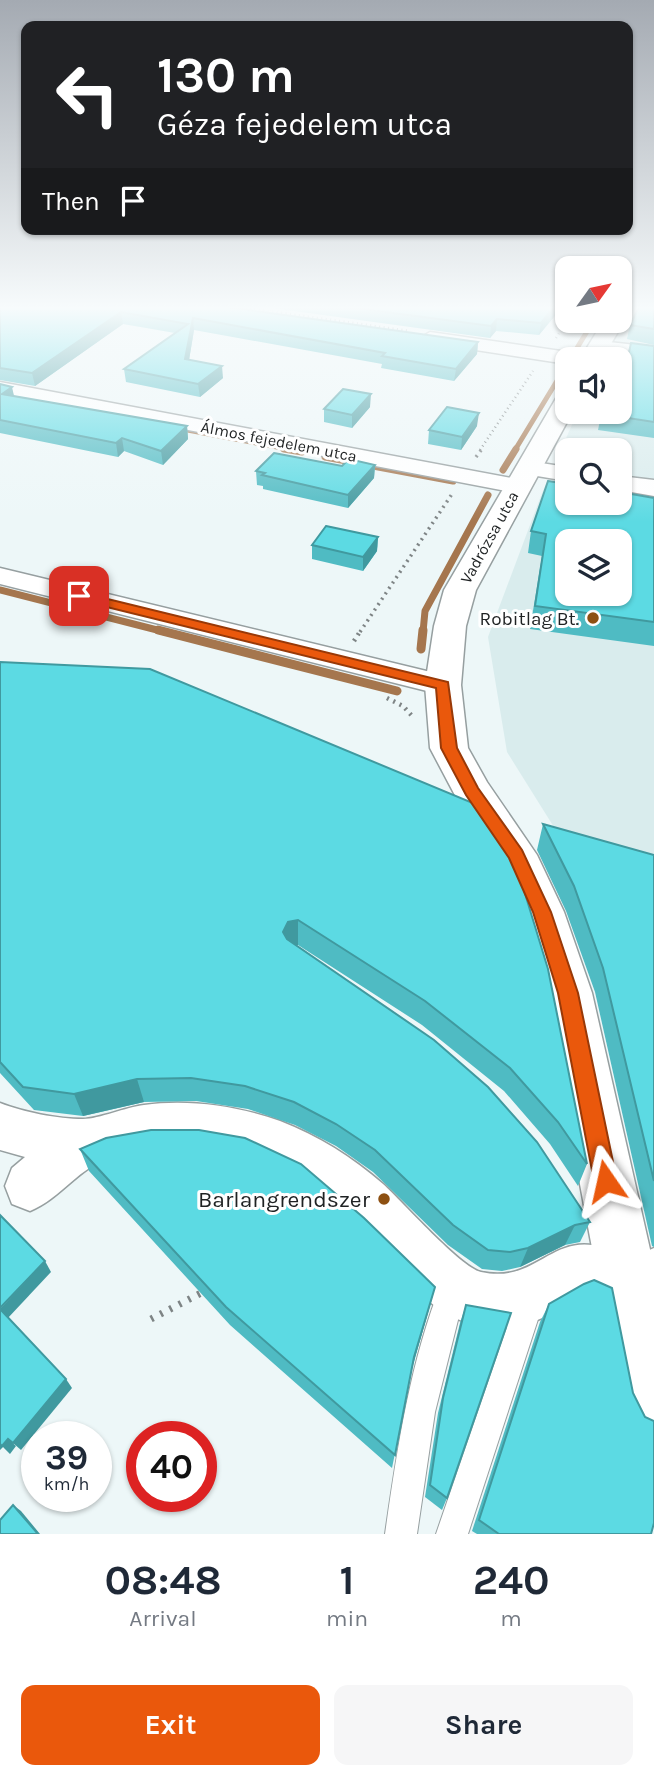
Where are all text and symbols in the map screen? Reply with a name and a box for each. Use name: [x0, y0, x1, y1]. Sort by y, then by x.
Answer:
text: 130 m: [157, 47, 295, 104]
icon: left: [42, 49, 133, 140]
text: Géza fejedelem utca: [157, 106, 452, 143]
icon: arrive: [114, 182, 152, 220]
text: Then: [42, 186, 100, 217]
north arrow: [555, 256, 632, 332]
map controls: [555, 256, 632, 606]
button: sound: [555, 347, 632, 424]
street label: Álmos fejedelem utca: [199, 417, 358, 466]
button: search: [555, 438, 632, 515]
street label: Vadrózsa utca: [456, 488, 523, 587]
button: layers: [555, 529, 632, 606]
pin: [49, 566, 109, 626]
icon: arrive: [60, 577, 98, 615]
place label: Robitlag Bt.: [480, 608, 579, 630]
marker: Robitlag Bt.: [585, 610, 601, 626]
position arrow: [569, 1144, 643, 1218]
place label: Barlangrendszer: [198, 1186, 371, 1213]
marker: Barlangrendszer: [376, 1191, 392, 1207]
speed limit sign: 40: [126, 1421, 217, 1512]
text: 39: [45, 1437, 88, 1478]
text: km/h: [44, 1473, 89, 1495]
text: 08:48: [104, 1555, 222, 1605]
text: 1: [340, 1555, 355, 1605]
text: 240: [473, 1555, 550, 1605]
text: Arrival: [129, 1605, 197, 1632]
text: min: [326, 1605, 368, 1632]
text: m: [500, 1605, 522, 1632]
button: Exit: [21, 1685, 320, 1765]
button: Share: [334, 1685, 633, 1765]

